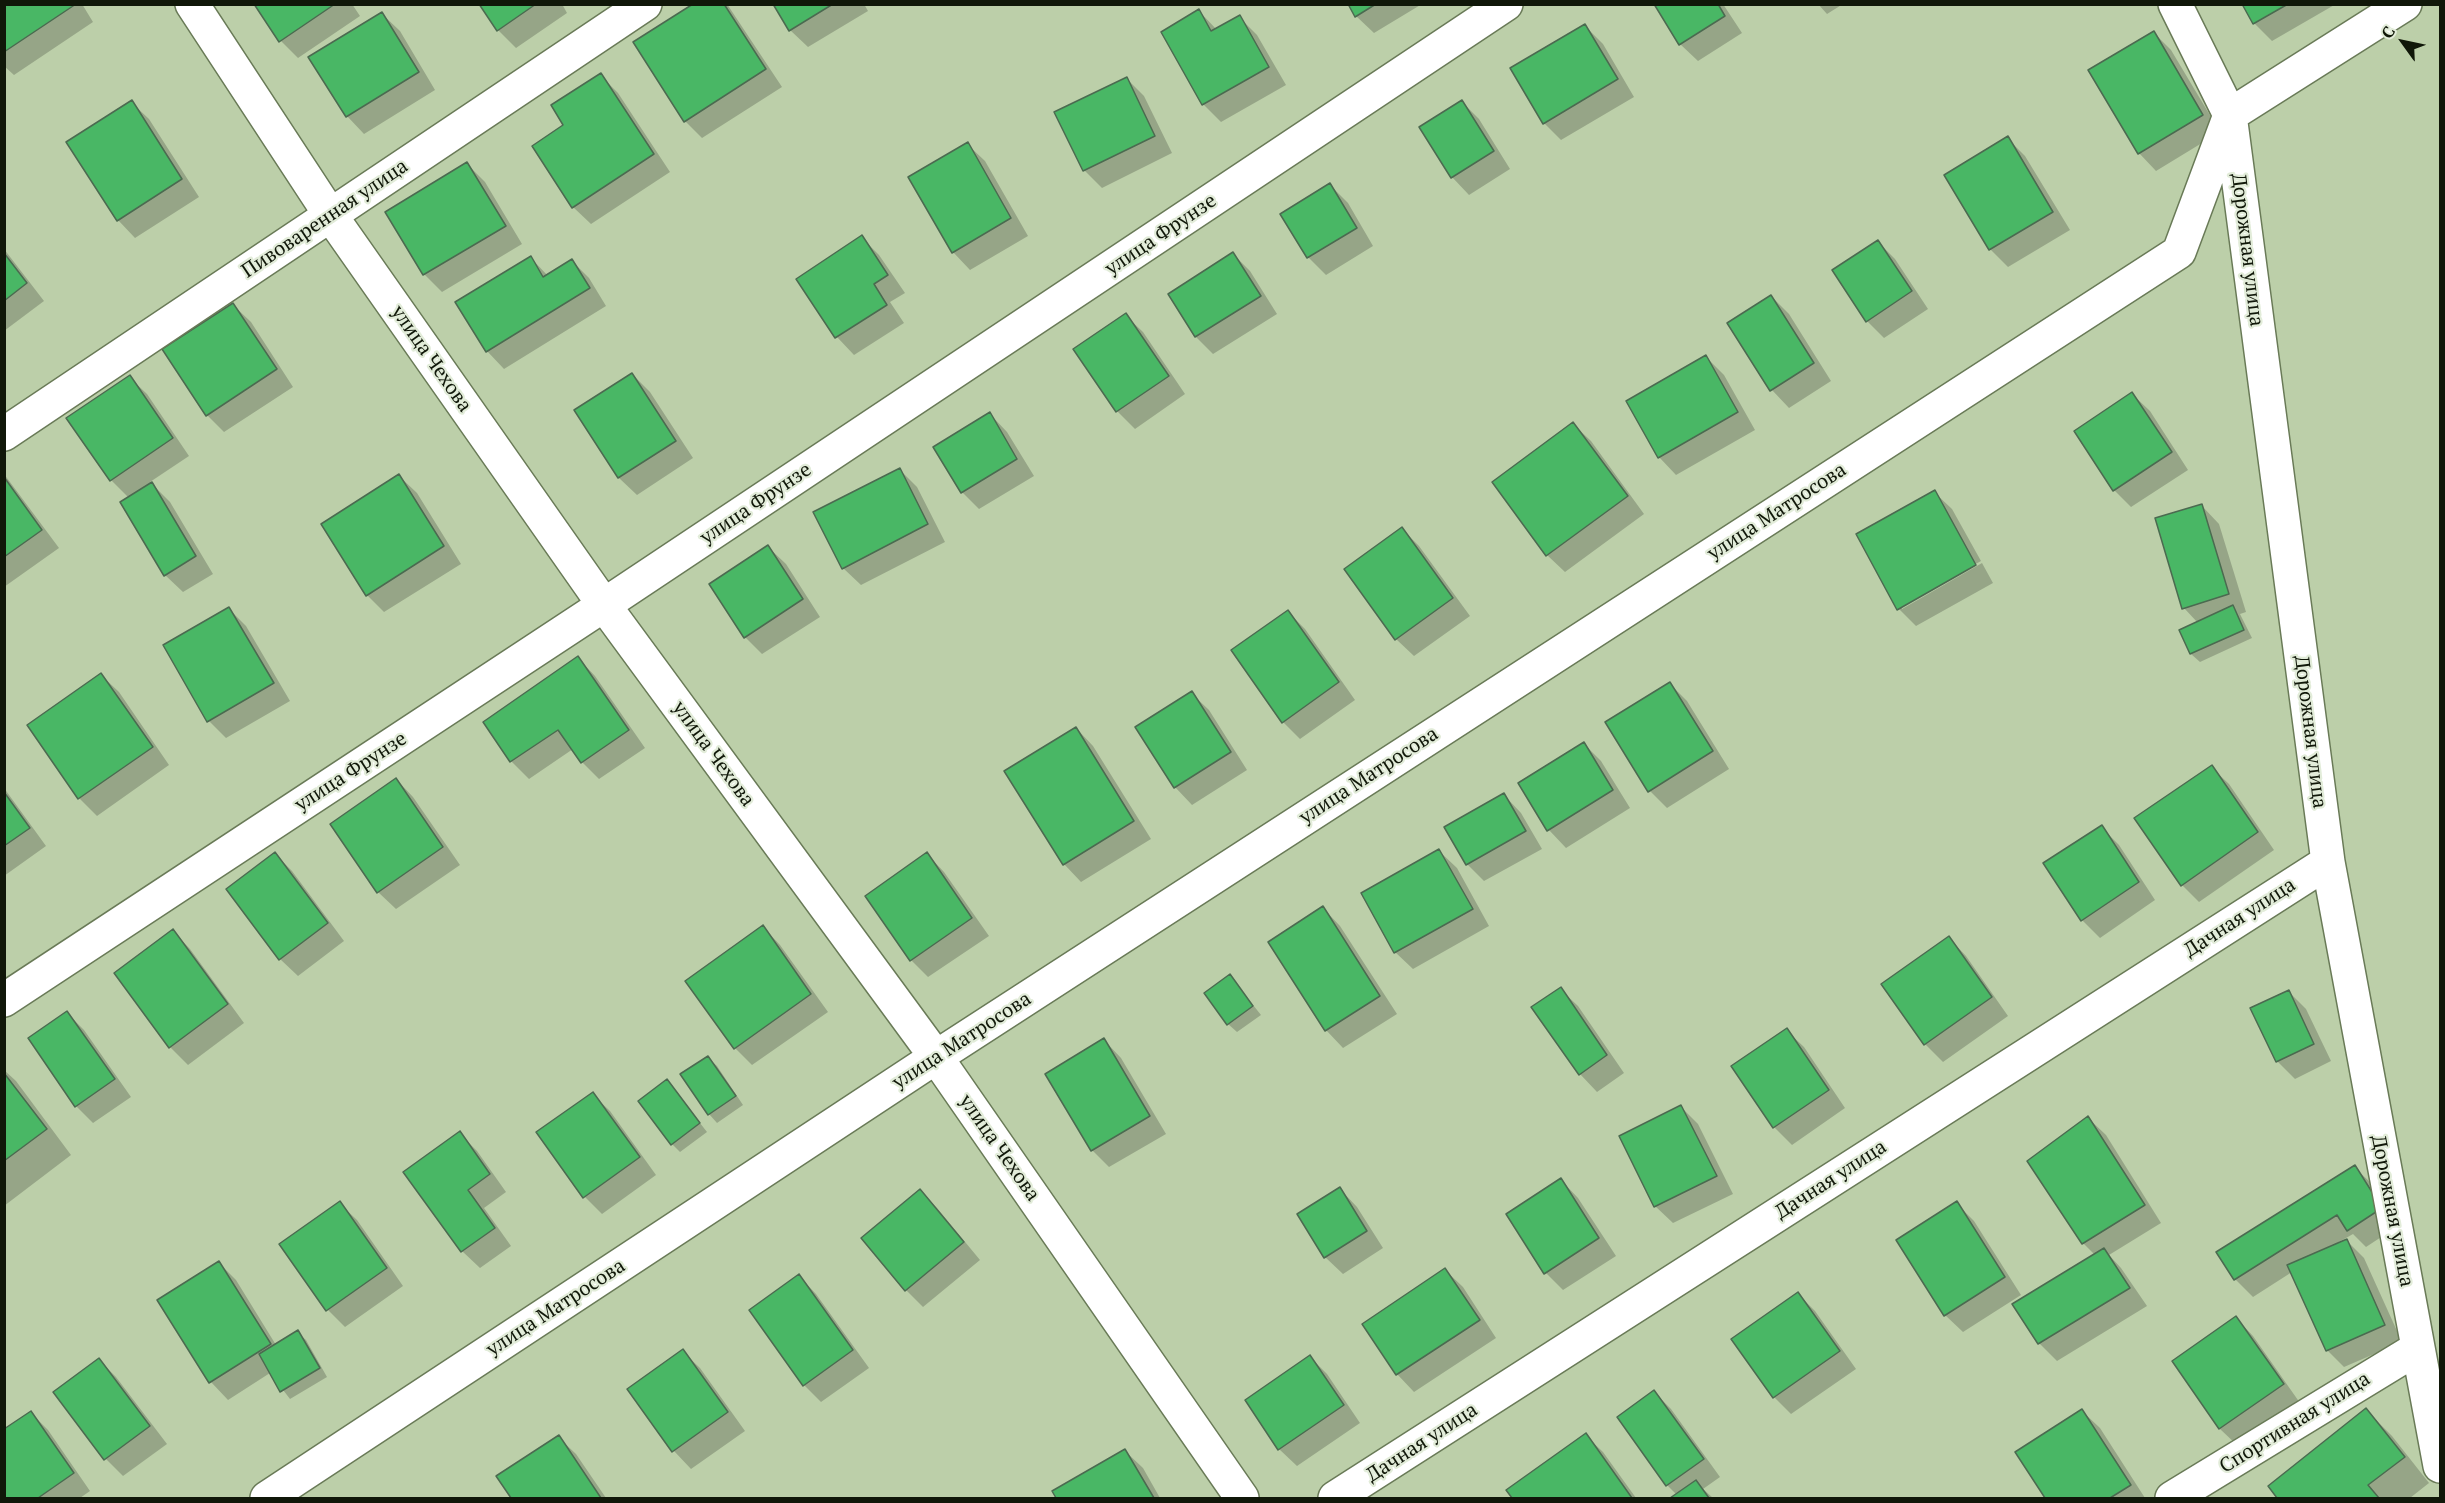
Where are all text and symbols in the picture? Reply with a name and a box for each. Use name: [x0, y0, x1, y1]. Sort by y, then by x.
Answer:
north arrow: [2373, 12, 2433, 72]
text: С: [2376, 22, 2400, 43]
street label: Пивоваренная улица: [237, 154, 413, 284]
street label: Дорожная улица: [2226, 172, 2268, 328]
street label: улица Фрунзе: [1101, 189, 1221, 281]
street label: улица Чехова: [386, 301, 476, 417]
street label: улица Фрунзе: [696, 458, 816, 550]
street label: улица Матросова: [1703, 458, 1851, 566]
street label: Дорожная улица: [2289, 654, 2331, 810]
street label: улица Чехова: [667, 697, 759, 811]
street label: улица Матросова: [1295, 722, 1443, 830]
street label: улица Фрунзе: [291, 727, 411, 817]
street label: Дачная улица: [2180, 873, 2300, 963]
street label: улица Матросова: [888, 987, 1036, 1095]
street label: улица Чехова: [954, 1090, 1044, 1206]
street label: Дорожная улица: [2366, 1133, 2418, 1289]
street label: Дачная улица: [1771, 1135, 1891, 1225]
street label: улица Матросова: [482, 1254, 630, 1362]
street label: Спортивная улица: [2215, 1367, 2375, 1479]
street label: Дачная улица: [1362, 1398, 1482, 1488]

